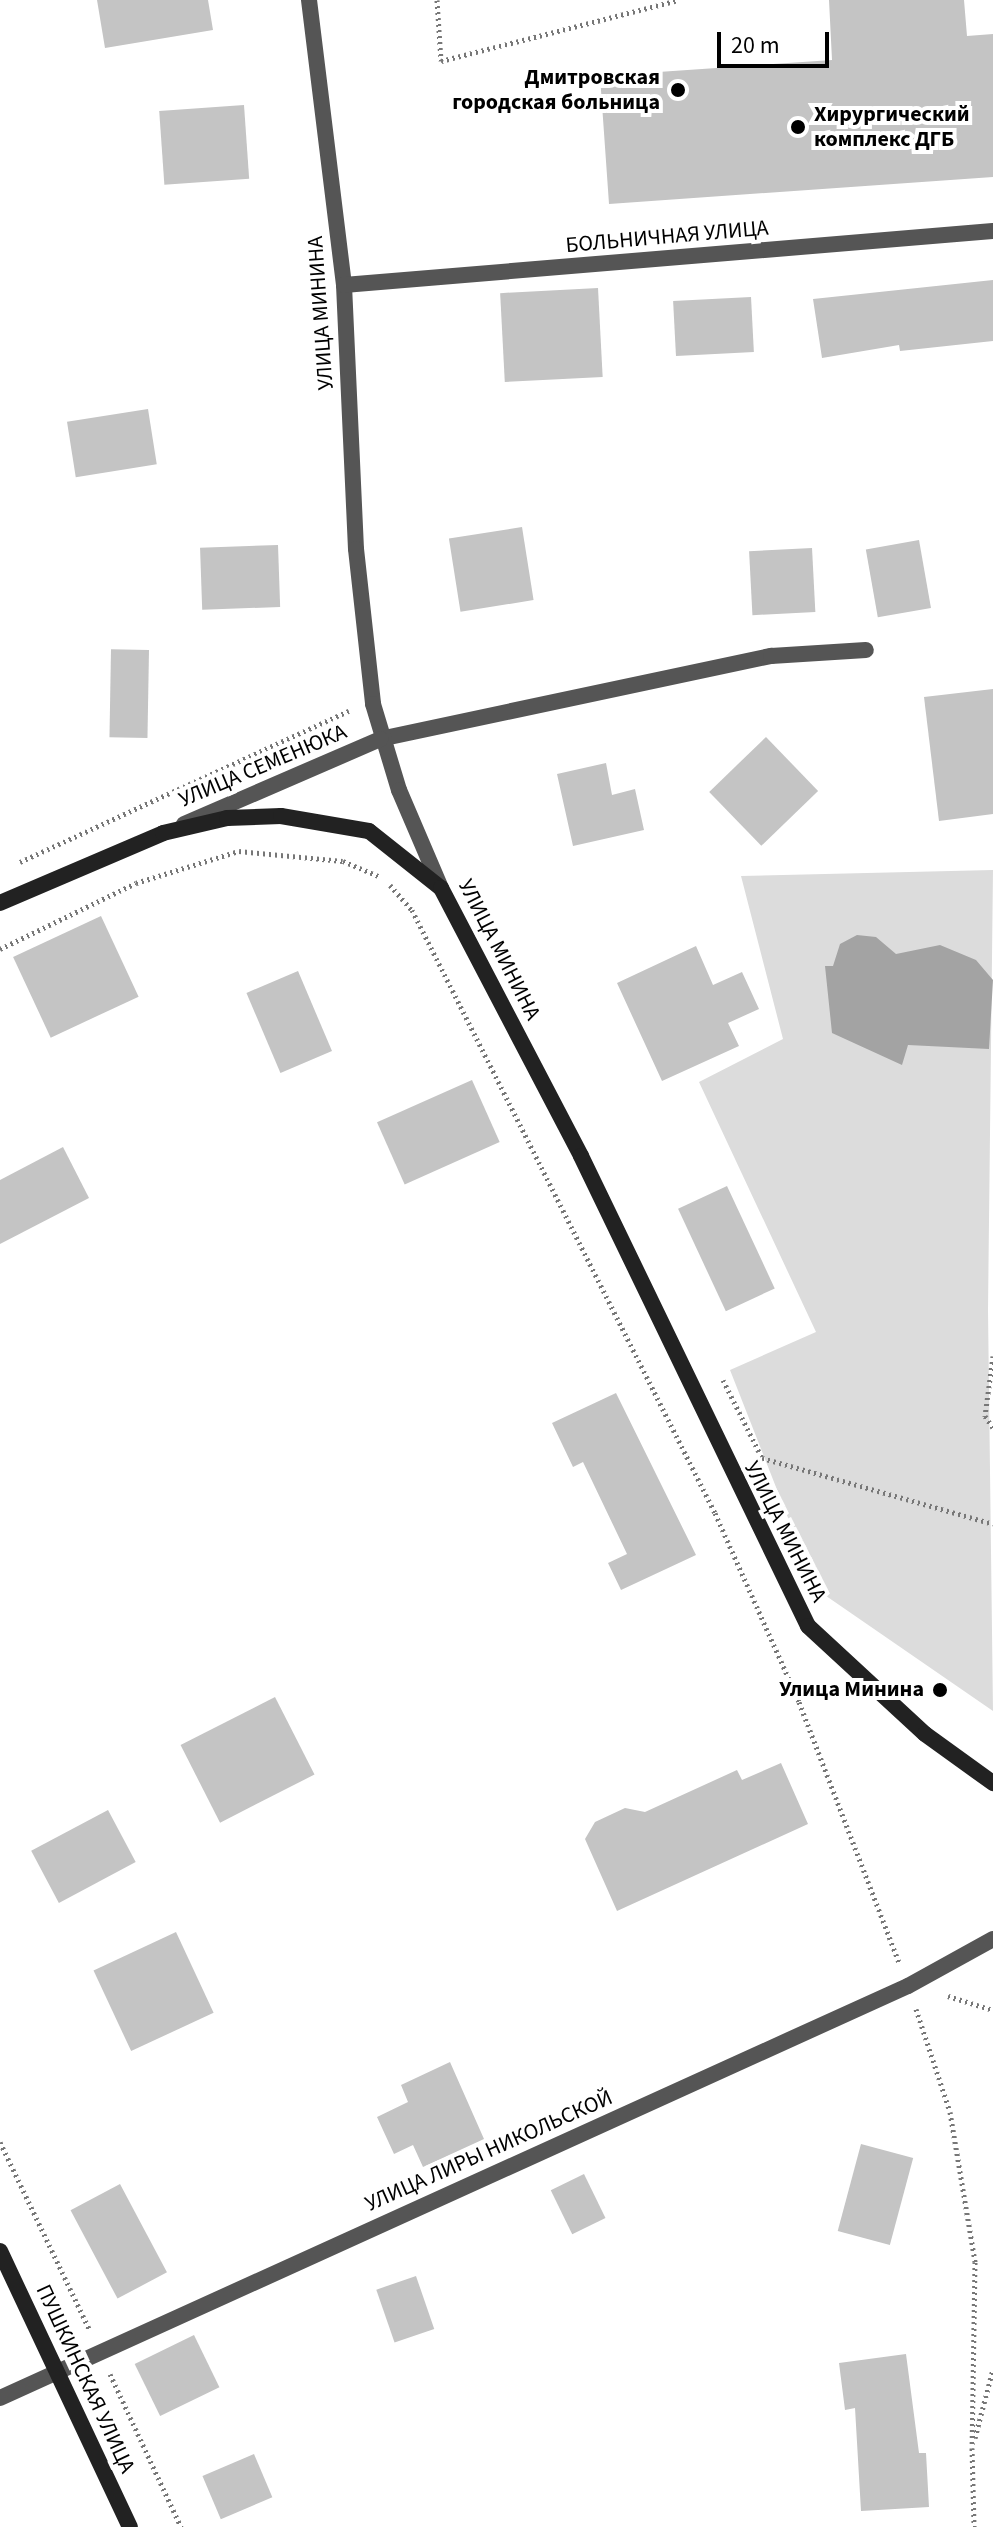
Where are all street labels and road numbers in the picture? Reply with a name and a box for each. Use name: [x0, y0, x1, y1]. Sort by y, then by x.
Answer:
street label: БОЛЬНИЧНАЯ УЛИЦА: [565, 215, 769, 259]
street label: УЛИЦА МИНИНА: [302, 235, 340, 391]
street label: УЛИЦА СЕМЕНЮКА: [175, 719, 351, 813]
street label: УЛИЦА МИНИНА: [452, 875, 546, 1025]
street label: УЛИЦА МИНИНА: [738, 1457, 832, 1607]
street label: УЛИЦА ЛИРЫ НИКОЛЬСКОЙ: [361, 2084, 617, 2218]
street label: ПУШКИНСКАЯ УЛИЦА: [30, 2280, 140, 2478]

